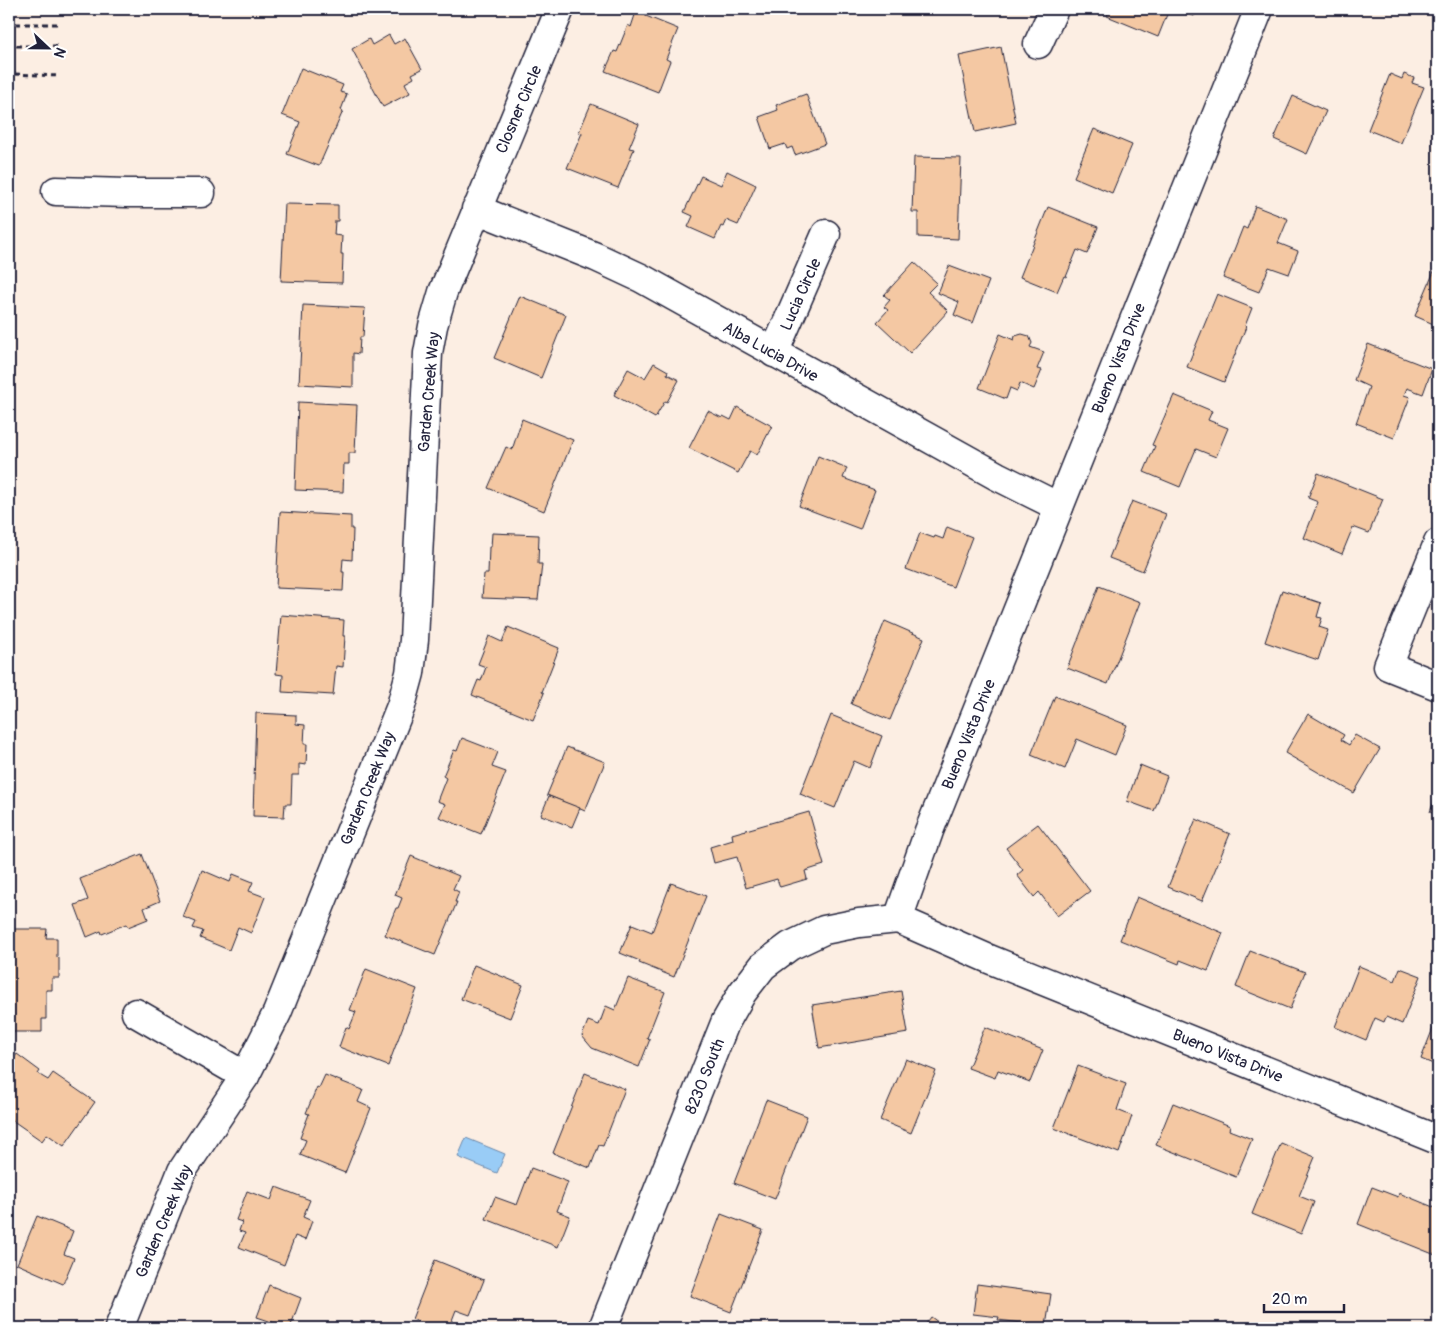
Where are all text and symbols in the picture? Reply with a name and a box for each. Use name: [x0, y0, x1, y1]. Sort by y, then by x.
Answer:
north arrow: [22, 22, 72, 72]
text: N: [50, 45, 69, 60]
street label: Closner Circle: [491, 62, 546, 156]
street label: Lucia Circle: [776, 255, 826, 334]
street label: Bueno Vista Drive: [1088, 300, 1150, 416]
street label: Alba Lucia Drive: [719, 317, 822, 386]
street label: Garden Creek Way: [414, 331, 444, 453]
street label: Bueno Vista Drive: [938, 676, 1000, 792]
street label: Garden Creek Way: [336, 729, 400, 848]
street label: Bueno Vista Drive: [1170, 1025, 1286, 1087]
street label: 8230 South: [681, 1036, 729, 1117]
street label: Garden Creek Way: [131, 1162, 197, 1281]
scale bar: [1264, 1282, 1344, 1314]
text: 20 m: [1272, 1290, 1307, 1309]

